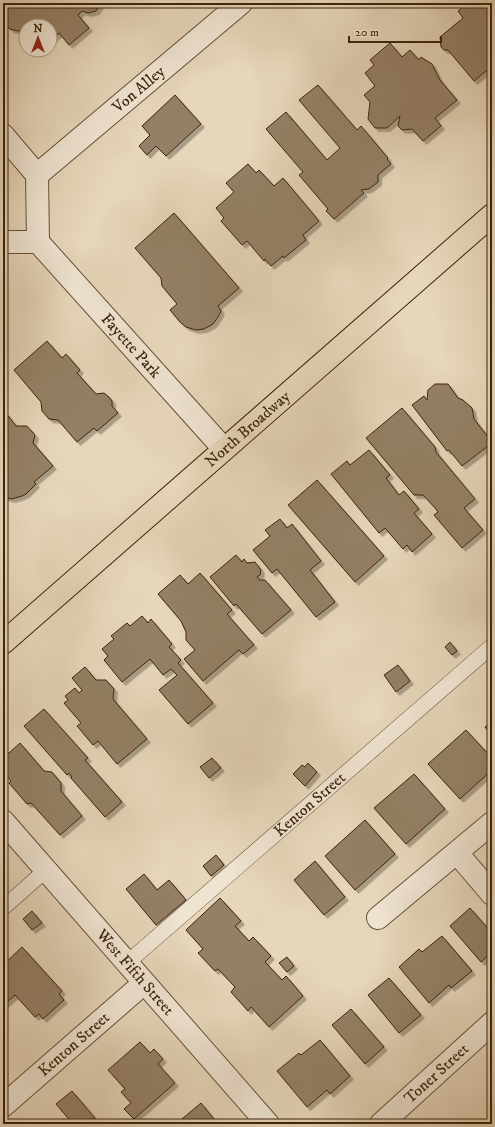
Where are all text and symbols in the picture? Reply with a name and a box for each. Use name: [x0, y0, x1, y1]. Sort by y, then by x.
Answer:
north arrow: [18, 18, 58, 58]
scale bar: [349, 18, 441, 44]
text: N: [33, 22, 43, 36]
text: 20 m: [355, 25, 379, 40]
street label: Von Alley: [107, 61, 169, 118]
street label: Fayette Park: [97, 309, 166, 382]
street label: North Broadway: [201, 386, 295, 472]
street label: Kenton Street: [270, 768, 350, 841]
street label: West Fifth Street: [92, 924, 178, 1020]
street label: Kenton Street: [34, 1008, 114, 1081]
street label: Toner Street: [400, 1039, 473, 1108]

